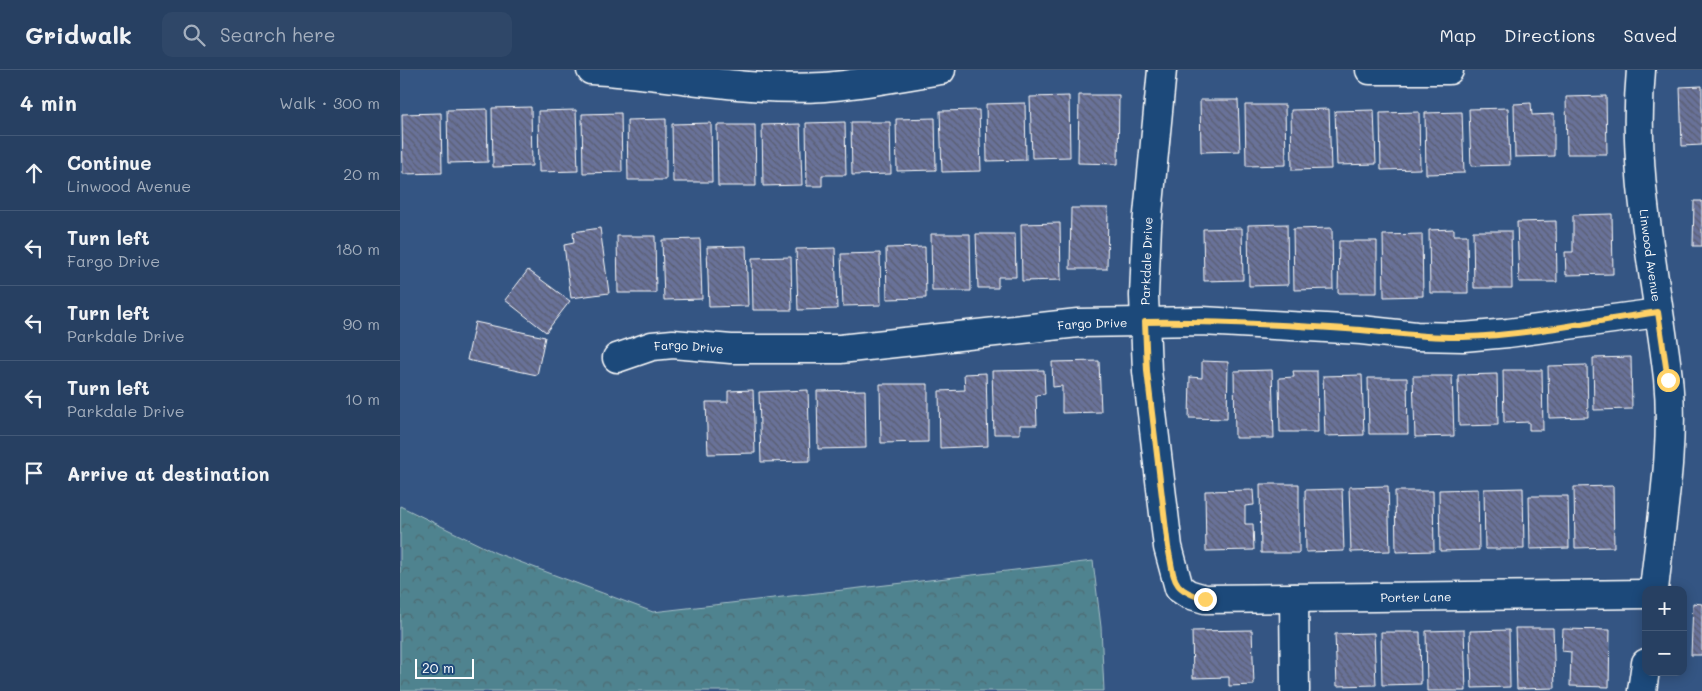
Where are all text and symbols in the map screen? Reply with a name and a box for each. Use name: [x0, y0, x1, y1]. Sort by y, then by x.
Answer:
search box: [162, 12, 512, 57]
text: Gridwalk: [25, 19, 132, 50]
icon: search: [180, 21, 208, 49]
text: Search here: [220, 22, 336, 47]
text: Map: [1439, 23, 1476, 47]
text: Directions: [1504, 23, 1596, 47]
text: Saved: [1624, 23, 1677, 47]
text: 4 min: [20, 89, 77, 116]
text: Walk · 300 m: [279, 92, 380, 113]
text: Continue: [67, 150, 152, 175]
icon: ahead: [20, 159, 48, 187]
text: 20 m: [343, 163, 380, 184]
text: Linwood Avenue: [67, 175, 191, 196]
street label: Linwood Avenue: [1636, 208, 1665, 303]
street label: Parkdale Drive: [1136, 217, 1156, 305]
text: Turn left: [67, 225, 150, 250]
icon: left: [20, 234, 48, 262]
text: 180 m: [335, 238, 380, 259]
text: Fargo Drive: [67, 250, 160, 271]
text: Turn left: [67, 300, 150, 325]
icon: left: [20, 309, 48, 337]
text: 90 m: [343, 313, 380, 334]
street label: Fargo Drive: [1057, 314, 1127, 333]
text: Parkdale Drive: [67, 325, 185, 346]
street label: Fargo Drive: [653, 336, 724, 356]
route start: [1657, 369, 1680, 392]
text: Turn left: [67, 375, 150, 400]
icon: left: [20, 384, 48, 412]
text: 10 m: [345, 388, 380, 409]
text: Parkdale Drive: [67, 400, 185, 421]
icon: arrive: [20, 459, 48, 487]
text: Arrive at destination: [67, 461, 270, 486]
map controls: [1642, 586, 1687, 676]
button: +: [1642, 586, 1687, 631]
route end: [1194, 588, 1217, 611]
street label: Porter Lane: [1380, 588, 1451, 605]
button: −: [1642, 631, 1687, 676]
scale bar: [415, 656, 474, 679]
text: 20 m: [422, 658, 454, 677]

